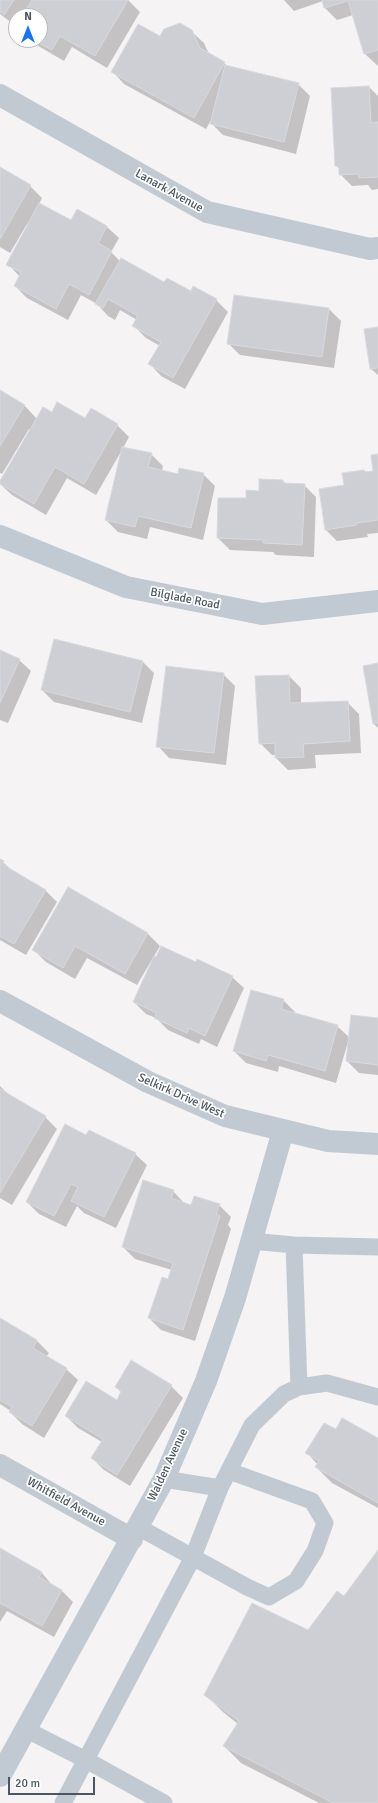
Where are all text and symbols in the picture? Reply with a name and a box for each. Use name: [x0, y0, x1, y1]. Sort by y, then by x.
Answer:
north arrow: [8, 8, 48, 48]
text: N: [24, 10, 32, 23]
street label: Lanark Avenue: [133, 166, 205, 216]
street label: Bilglade Road: [149, 585, 221, 613]
street label: Selkirk Drive West: [136, 1070, 226, 1122]
street label: Walden Avenue: [145, 1426, 191, 1504]
street label: Whitfield Avenue: [24, 1475, 108, 1529]
scale bar: [10, 1769, 97, 1795]
text: 20 m: [15, 1776, 40, 1791]

